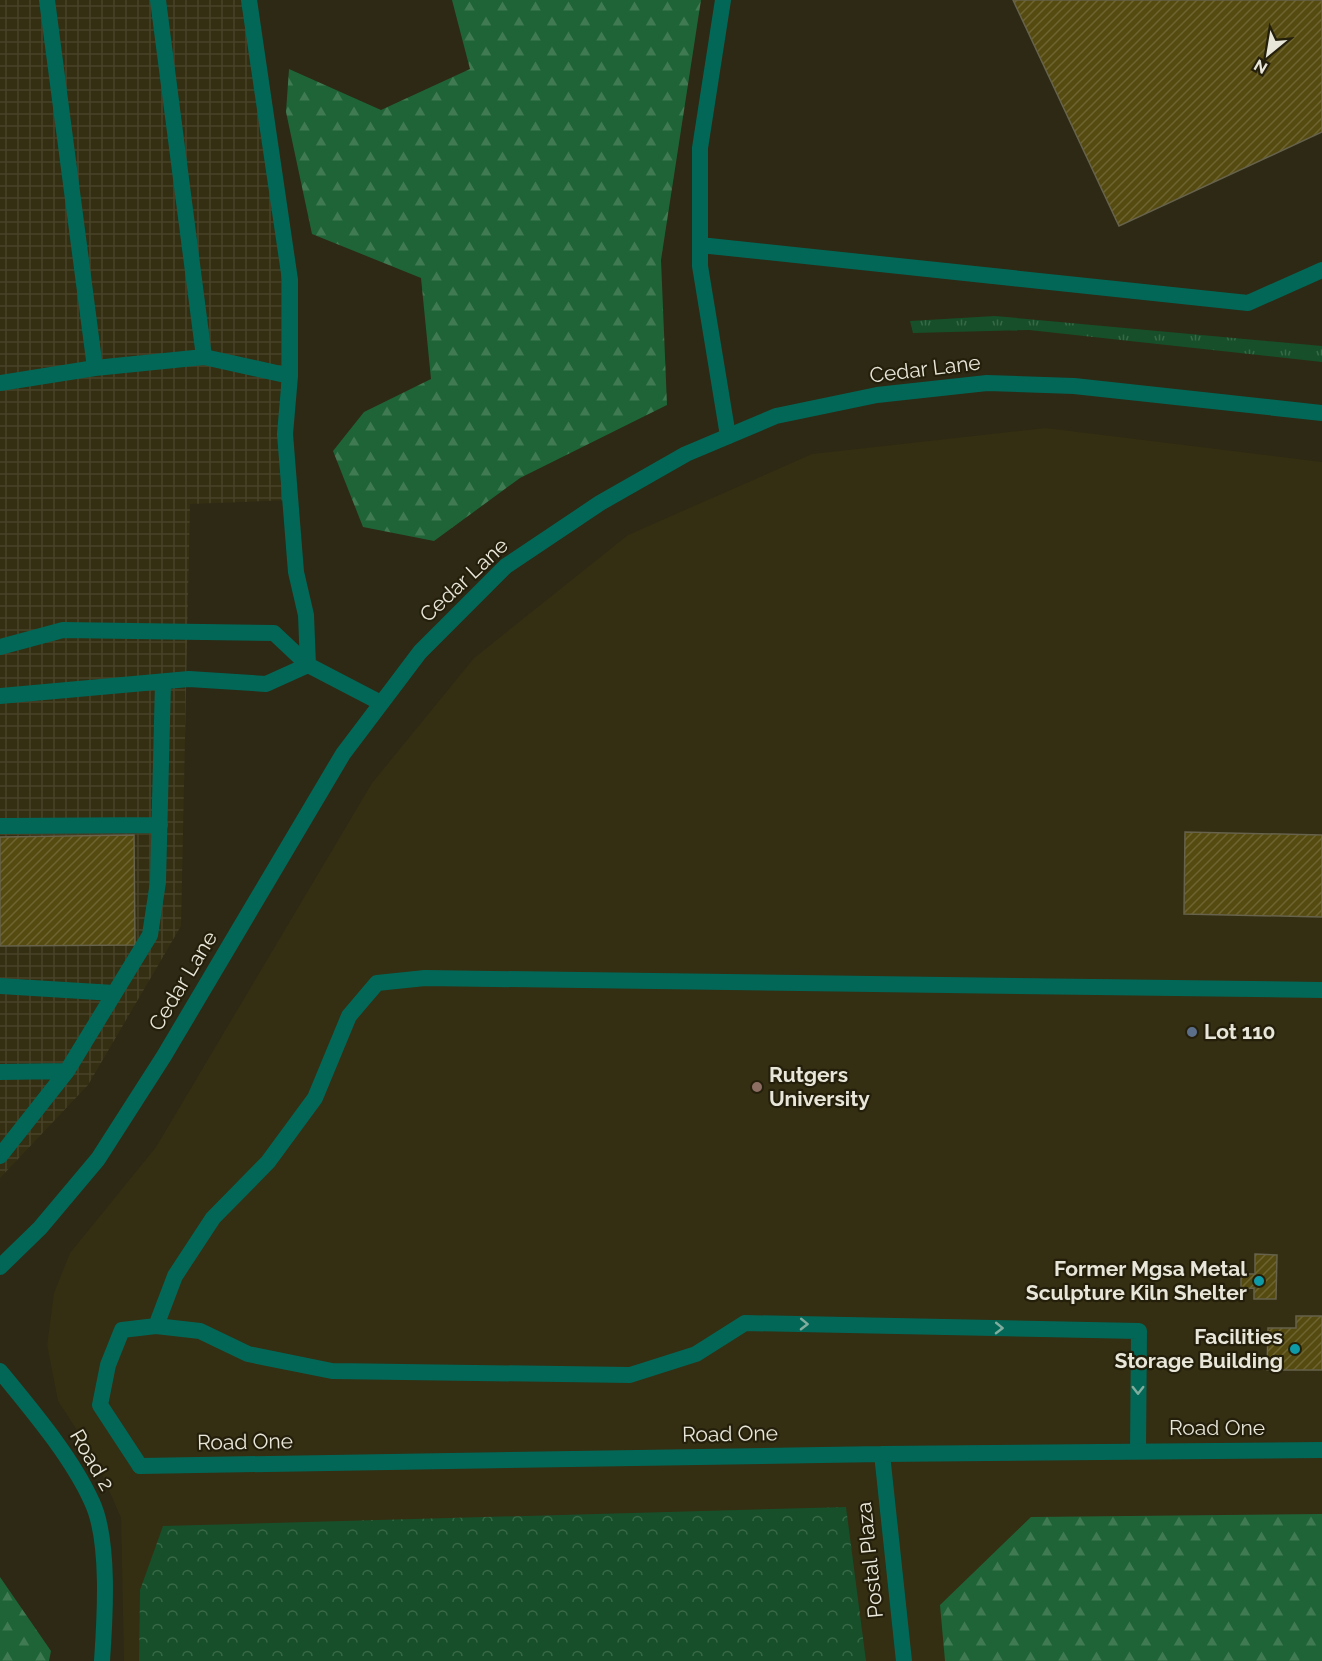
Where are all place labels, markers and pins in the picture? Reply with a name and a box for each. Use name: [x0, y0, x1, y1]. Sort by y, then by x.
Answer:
place label: Lot 110: [1204, 1019, 1276, 1044]
marker: Lot 110: [1185, 1025, 1199, 1039]
place label: Rutgers University: [769, 1062, 870, 1111]
marker: Rutgers University: [750, 1080, 764, 1094]
place label: Former Mgsa Metal Sculpture Kiln Shelter: [1026, 1256, 1247, 1305]
marker: Former Mgsa Metal Sculpture Kiln Shelter: [1252, 1274, 1266, 1288]
place label: Facilities Storage Building: [1115, 1324, 1283, 1373]
marker: Facilities Storage Building: [1288, 1342, 1302, 1356]

